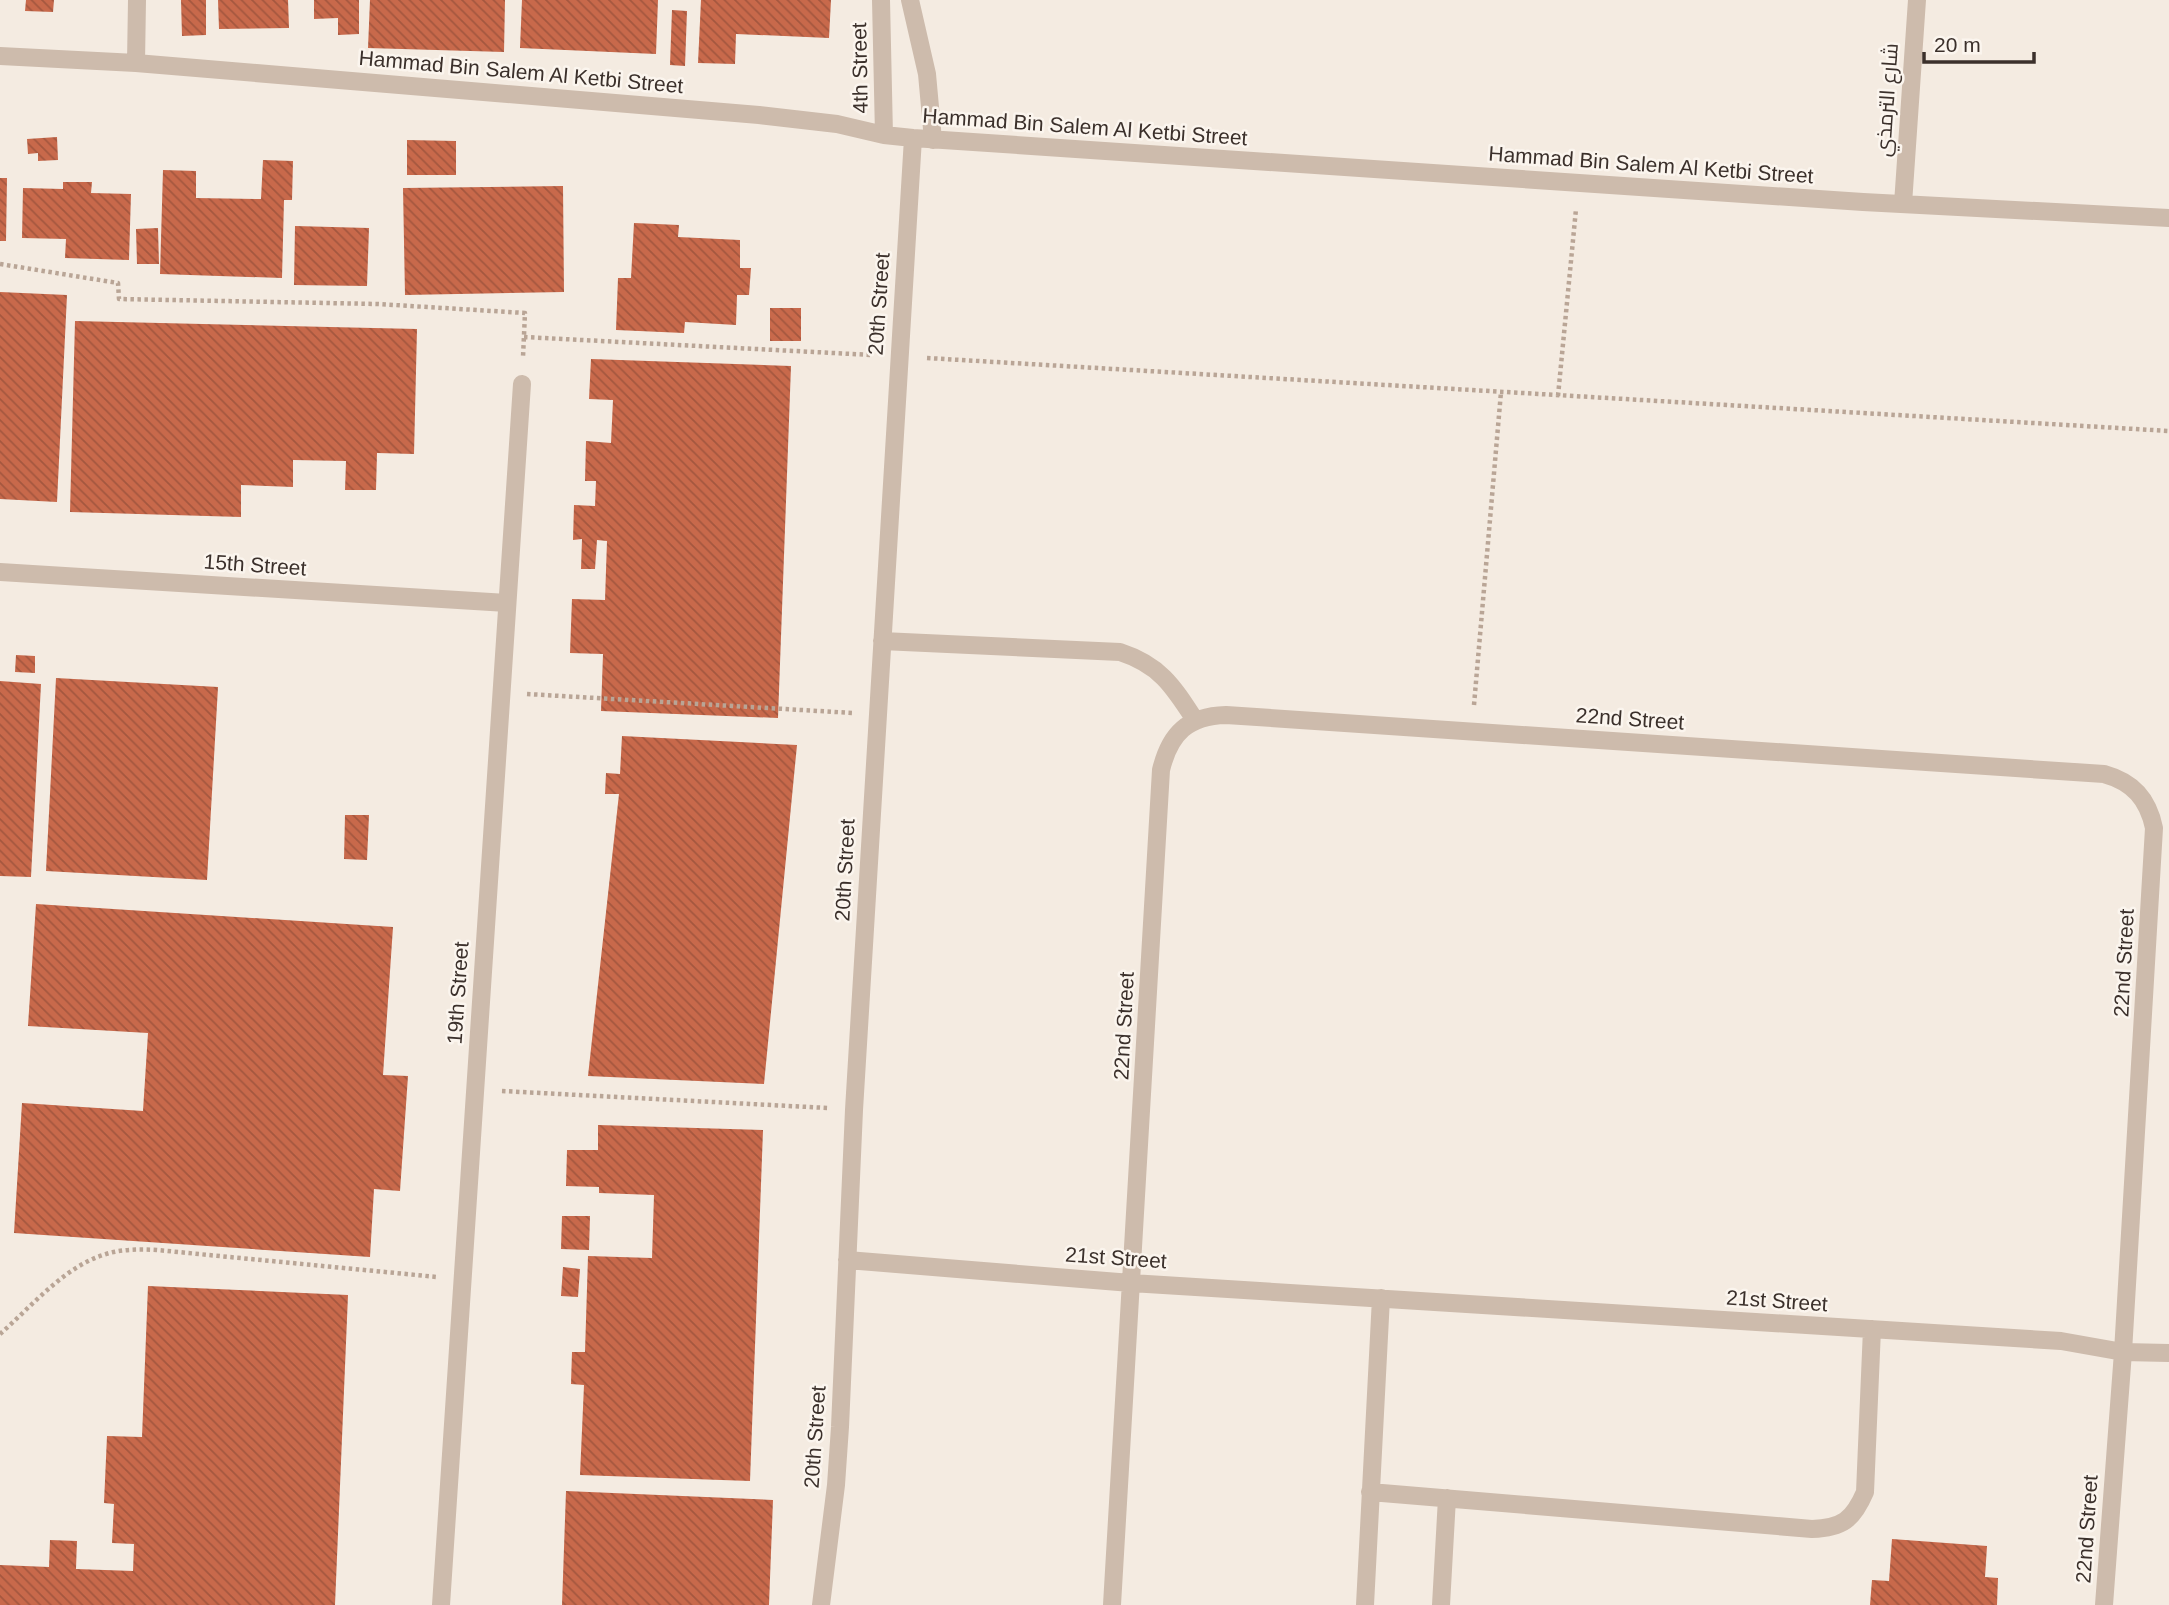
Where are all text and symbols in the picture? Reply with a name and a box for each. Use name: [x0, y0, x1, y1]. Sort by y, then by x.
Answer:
scale bar: [1924, 21, 2034, 65]
street label: 4th Street: [847, 22, 872, 114]
text: 20 m: [1934, 33, 1981, 56]
street label: شارع الترمذي: [1871, 42, 1907, 158]
street label: Hammad Bin Salem Al Ketbi Street: [358, 46, 684, 97]
street label: Hammad Bin Salem Al Ketbi Street: [922, 104, 1248, 149]
street label: Hammad Bin Salem Al Ketbi Street: [1488, 142, 1814, 187]
street label: 20th Street: [863, 252, 894, 356]
street label: 15th Street: [203, 549, 307, 580]
street label: 22nd Street: [1575, 703, 1685, 734]
street label: 20th Street: [830, 818, 859, 922]
street label: 22nd Street: [2109, 908, 2138, 1018]
street label: 19th Street: [442, 941, 473, 1045]
street label: 22nd Street: [1109, 971, 1138, 1081]
street label: 21st Street: [1065, 1242, 1168, 1273]
street label: 21st Street: [1726, 1285, 1829, 1316]
street label: 20th Street: [799, 1385, 830, 1489]
street label: 22nd Street: [2071, 1474, 2102, 1584]

